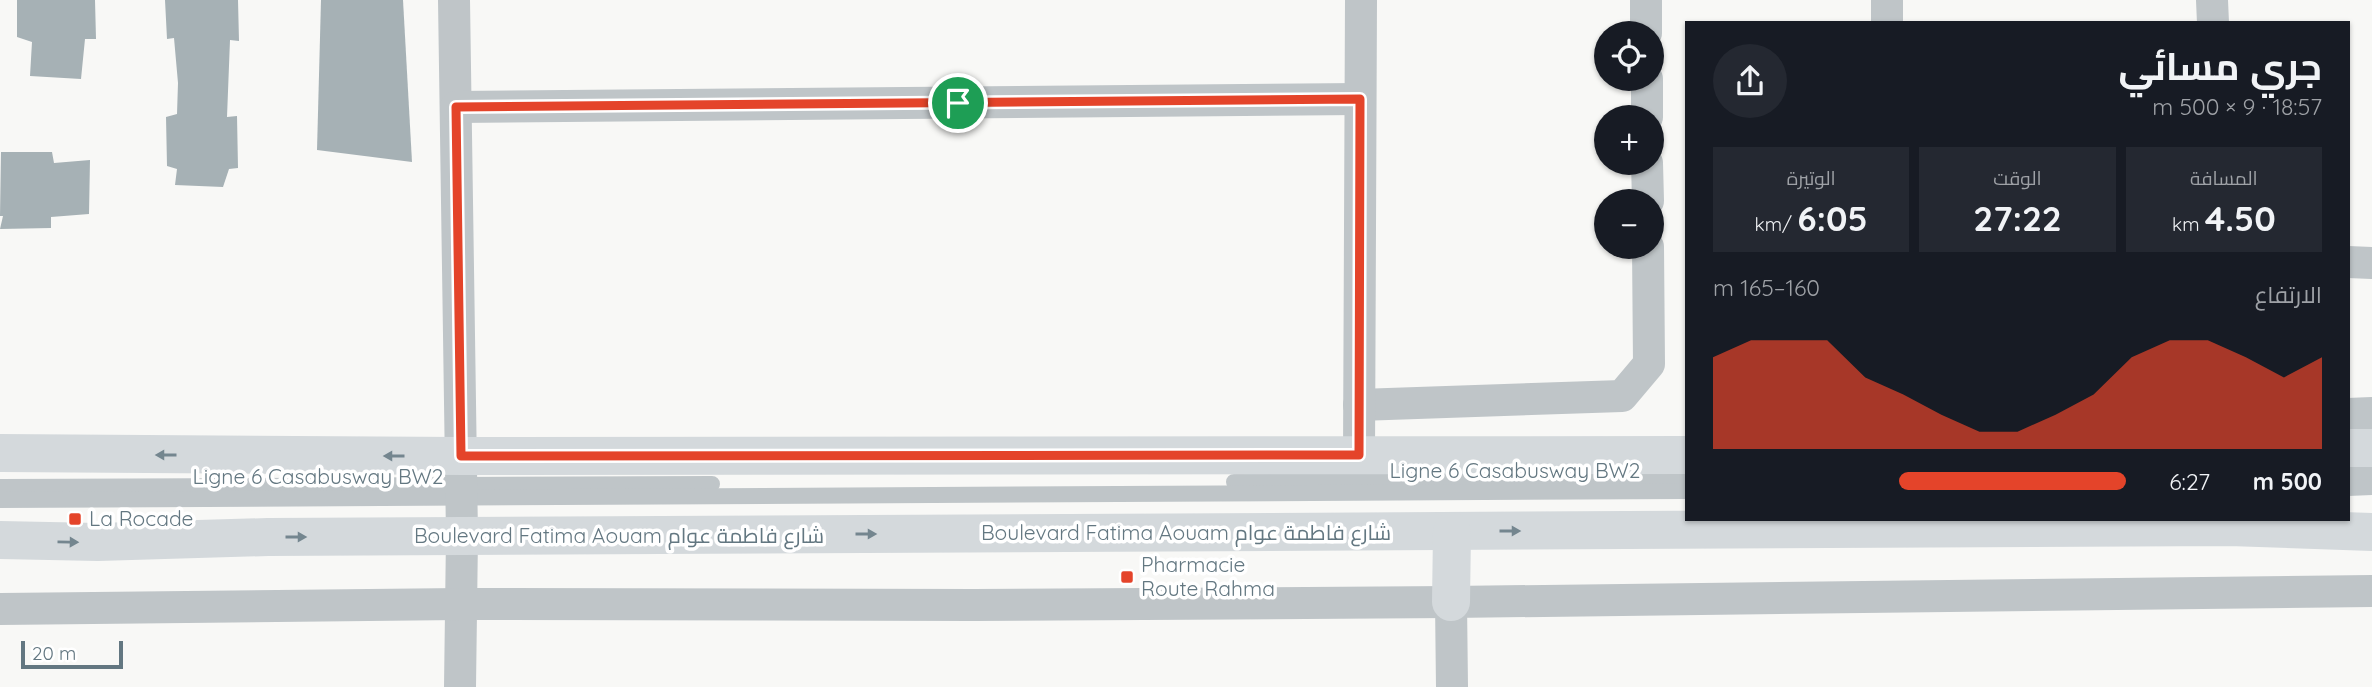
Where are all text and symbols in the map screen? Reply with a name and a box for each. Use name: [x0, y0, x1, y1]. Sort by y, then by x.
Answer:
map controls: [1594, 21, 1664, 259]
button: locate: [1594, 21, 1664, 91]
text: جري مسائي: [2118, 42, 2322, 90]
button: share: [1713, 44, 1787, 118]
pin: [928, 73, 988, 133]
icon: arrive: [939, 84, 977, 122]
text: 18:57 · 9 × 500 m: [2152, 92, 2322, 121]
button: +: [1594, 105, 1664, 175]
text: الوتيرة: [1787, 166, 1836, 190]
text: الوقت: [1993, 166, 2042, 190]
text: المسافة: [2190, 166, 2258, 190]
button: −: [1594, 189, 1664, 259]
text: 6:05: [1797, 196, 1868, 240]
text: 27:22: [1973, 196, 2062, 240]
text: 4.50: [2205, 196, 2276, 240]
text: /km: [1755, 212, 1797, 236]
text: km: [2172, 212, 2205, 236]
text: 160–165 m: [1713, 273, 1820, 302]
text: الارتفاع: [2255, 280, 2322, 309]
one-way arrow: [155, 449, 177, 461]
one-way arrow: [383, 450, 405, 462]
street label: Ligne 6 Casabusway BW2: [1390, 457, 1640, 483]
street label: Ligne 6 Casabusway BW2: [193, 463, 443, 489]
text: 6:27: [2169, 467, 2210, 496]
text: 500 m: [2253, 467, 2322, 496]
place label: La Rocade: [89, 505, 193, 531]
marker: La Rocade: [67, 511, 83, 527]
street label: Boulevard Fatima Aouam شارع فاطمة عوام: [981, 519, 1391, 547]
street label: Boulevard Fatima Aouam شارع فاطمة عوام: [414, 522, 824, 550]
one-way arrow: [1499, 525, 1521, 537]
one-way arrow: [855, 528, 877, 540]
one-way arrow: [285, 531, 307, 543]
one-way arrow: [57, 536, 79, 548]
place label: Pharmacie Route Rahma: [1141, 551, 1275, 601]
marker: Pharmacie Route Rahma: [1119, 569, 1135, 585]
scale bar: [21, 638, 122, 670]
text: 20 m: [32, 641, 76, 665]

